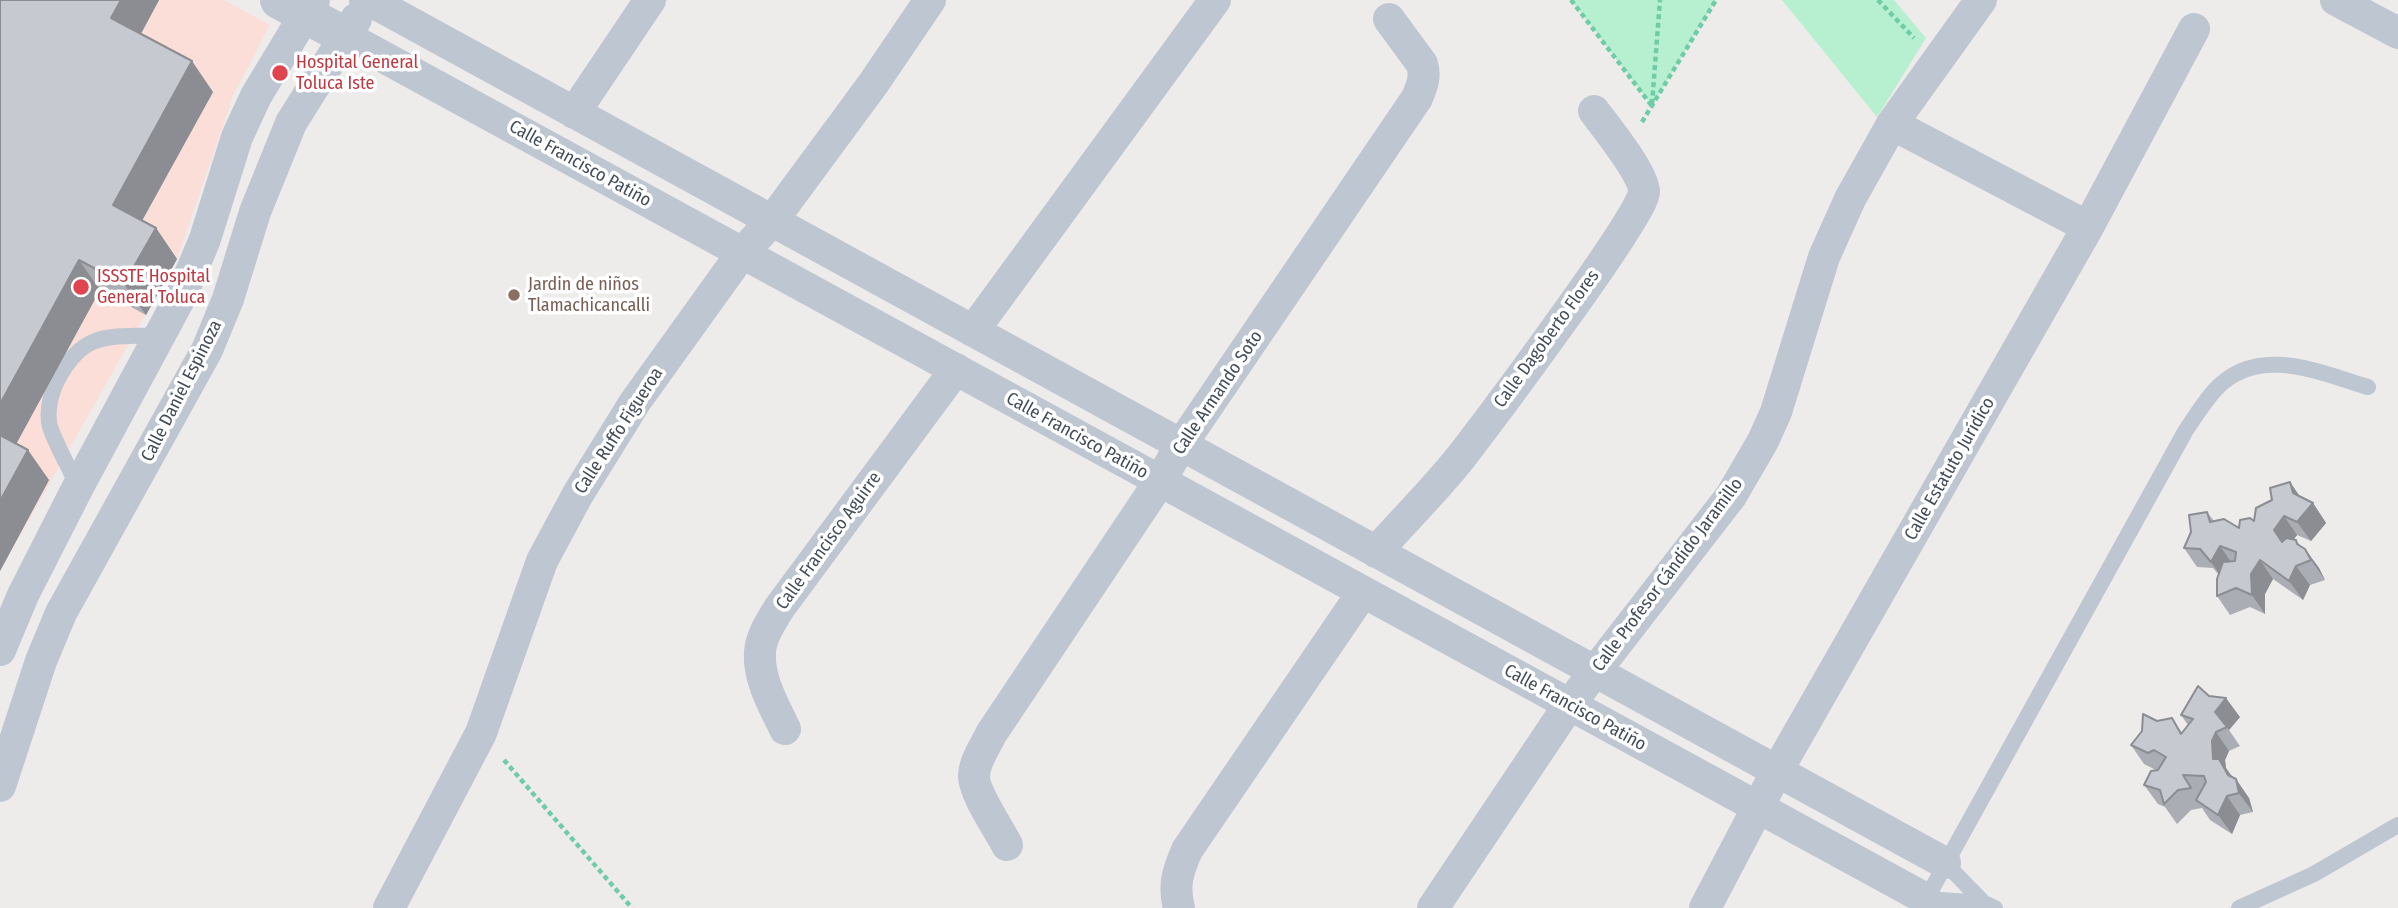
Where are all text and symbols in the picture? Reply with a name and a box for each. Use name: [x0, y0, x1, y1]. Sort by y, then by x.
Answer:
place label: Hospital General Toluca Iste: [296, 52, 418, 94]
marker: Hospital General Toluca Iste: [270, 63, 290, 83]
street label: Calle Francisco Patiño: [505, 116, 655, 212]
place label: ISSSTE Hospital General Toluca: [97, 266, 210, 308]
street label: Calle Dagoberto Flores: [1490, 266, 1604, 412]
place label: Jardin de niños Tlamachicancalli: [528, 274, 650, 316]
marker: ISSSTE Hospital General Toluca: [71, 277, 91, 297]
marker: Jardin de niños Tlamachicancalli: [506, 287, 522, 303]
street label: Calle Daniel Espinoza: [137, 317, 227, 465]
street label: Calle Armando Soto: [1169, 327, 1267, 459]
street label: Calle Ruffo Figueroa: [570, 364, 668, 498]
street label: Calle Francisco Patiño: [1002, 388, 1152, 484]
street label: Calle Estatuto Jurídico: [1900, 394, 2000, 544]
street label: Calle Francisco Aguirre: [772, 468, 886, 614]
street label: Calle Profesor Cándido Jaramillo: [1588, 474, 1748, 676]
street label: Calle Francisco Patiño: [1500, 660, 1650, 756]

